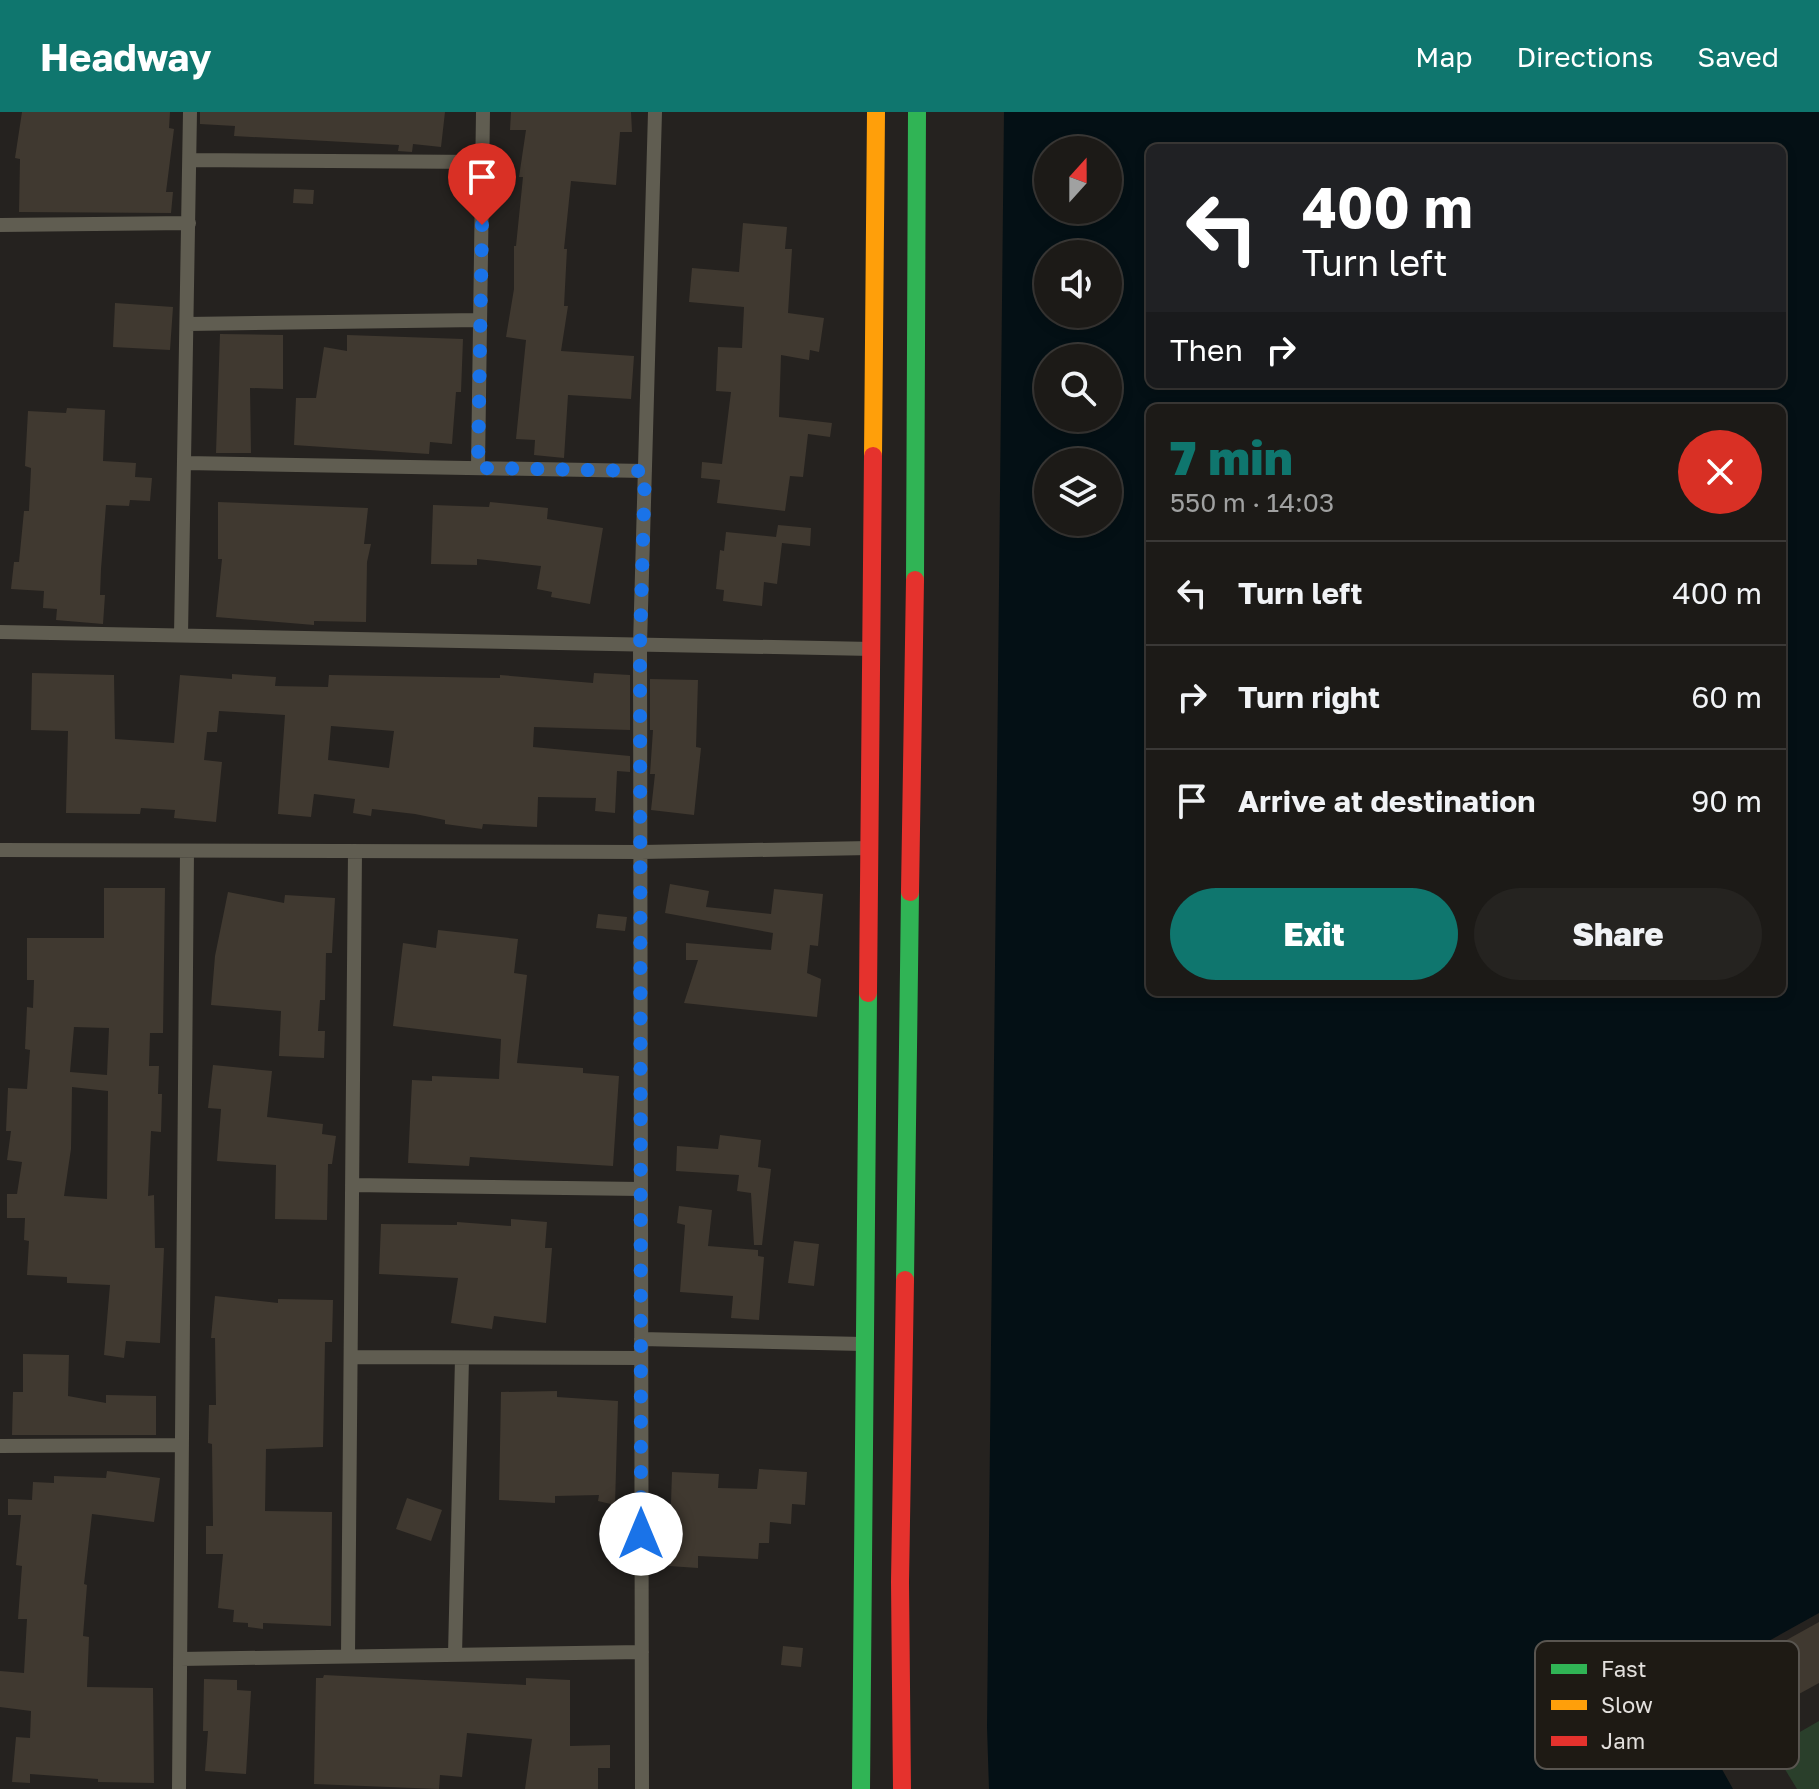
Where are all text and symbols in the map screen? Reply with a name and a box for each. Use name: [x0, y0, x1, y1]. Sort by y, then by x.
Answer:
text: Headway: [40, 34, 212, 79]
text: Map: [1415, 40, 1472, 73]
text: Directions: [1516, 40, 1653, 73]
text: Saved: [1697, 40, 1779, 73]
north arrow: [1034, 136, 1122, 224]
map controls: [1034, 136, 1122, 536]
pin: [448, 143, 516, 225]
icon: arrive: [460, 155, 504, 199]
text: 400 m: [1302, 173, 1473, 240]
icon: left: [1170, 176, 1274, 280]
button: sound: [1034, 240, 1122, 328]
text: Turn left: [1302, 241, 1448, 284]
icon: right: [1259, 328, 1303, 372]
text: Then: [1170, 332, 1243, 368]
button: search: [1034, 344, 1122, 432]
text: 7 min: [1170, 428, 1293, 486]
button: close: [1678, 430, 1762, 514]
button: layers: [1034, 448, 1122, 536]
text: 550 m · 14:03: [1170, 487, 1334, 518]
icon: left: [1170, 571, 1214, 615]
text: Turn left: [1238, 575, 1363, 611]
text: 400 m: [1672, 575, 1762, 611]
icon: right: [1170, 675, 1214, 719]
text: Turn right: [1238, 679, 1380, 715]
text: 60 m: [1691, 679, 1762, 715]
icon: arrive: [1170, 779, 1214, 823]
text: Arrive at destination: [1238, 783, 1535, 819]
text: 90 m: [1691, 783, 1762, 819]
button: Exit: [1170, 888, 1458, 980]
button: Share: [1474, 888, 1762, 980]
position arrow: [599, 1492, 683, 1576]
legend: [1535, 1641, 1799, 1769]
text: Fast: [1601, 1655, 1647, 1682]
text: Slow: [1601, 1691, 1653, 1718]
text: Jam: [1601, 1727, 1645, 1754]

